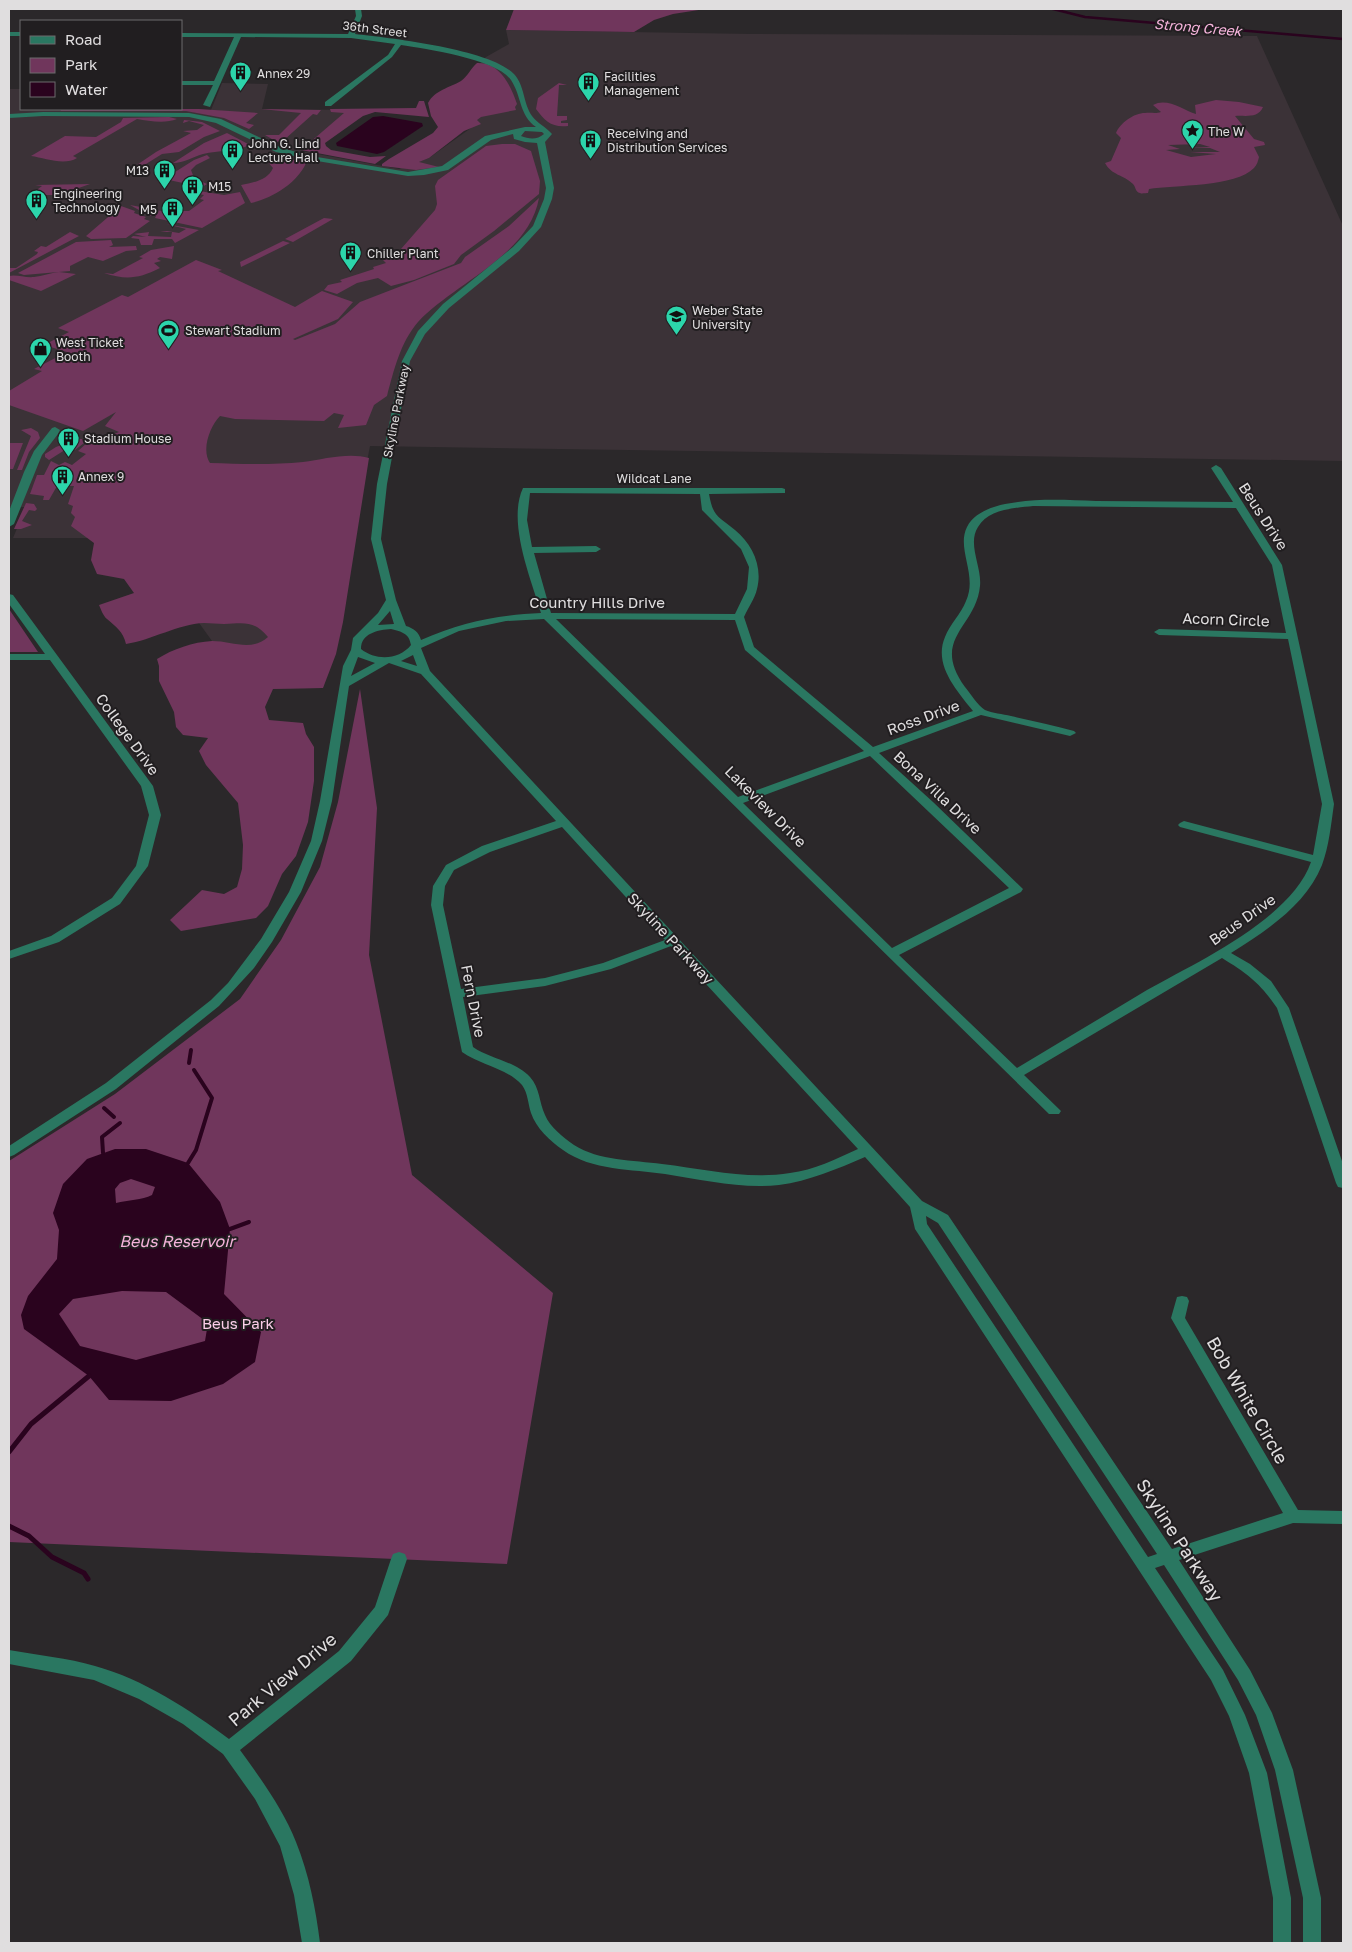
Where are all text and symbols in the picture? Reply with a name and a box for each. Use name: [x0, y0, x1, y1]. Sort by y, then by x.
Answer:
water label: Strong Creek: [1154, 15, 1245, 39]
street label: 36th Street: [342, 18, 408, 40]
legend: [20, 20, 182, 110]
text: Road: [65, 30, 102, 48]
text: Park: [65, 55, 98, 73]
building icon: Annex 29: [229, 61, 253, 92]
place label: Annex 29: [257, 66, 310, 81]
place label: Facilities Management: [604, 69, 679, 98]
building icon: Facilities Management: [576, 71, 600, 102]
text: Water: [65, 80, 108, 98]
place icon: The W: [1180, 119, 1204, 150]
place label: The W: [1208, 124, 1245, 139]
place label: Receiving and Distribution Services: [607, 126, 727, 155]
building icon: Receiving and Distribution Services: [579, 128, 603, 159]
place label: John G. Lind Lecture Hall: [248, 136, 319, 165]
building icon: John G. Lind Lecture Hall: [220, 138, 244, 169]
building icon: M13: [153, 158, 177, 189]
place label: M13: [126, 163, 149, 178]
building icon: M15: [180, 174, 204, 205]
place label: M15: [208, 179, 231, 194]
place label: Engineering Technology: [53, 186, 122, 215]
building icon: Engineering Technology: [25, 188, 49, 219]
building icon: M5: [161, 197, 185, 228]
place label: M5: [140, 202, 157, 217]
building icon: Chiller Plant: [339, 241, 363, 272]
place label: Chiller Plant: [367, 246, 439, 261]
place label: Weber State University: [692, 303, 763, 332]
school or university icon: Weber State University: [664, 305, 688, 336]
sports icon: Stewart Stadium: [157, 318, 181, 349]
place label: Stewart Stadium: [185, 323, 281, 338]
place label: West Ticket Booth: [56, 335, 124, 364]
shop icon: West Ticket Booth: [28, 337, 52, 368]
street label: Skyline Parkway: [380, 363, 412, 459]
building icon: Stadium House: [56, 426, 80, 457]
place label: Stadium House: [84, 431, 171, 446]
building icon: Annex 9: [50, 464, 74, 495]
place label: Annex 9: [78, 469, 124, 484]
street label: Wildcat Lane: [617, 471, 691, 486]
street label: Beus Drive: [1236, 479, 1293, 553]
street label: Country Hills Drive: [529, 593, 665, 611]
street label: Acorn Circle: [1182, 608, 1270, 630]
street label: College Drive: [92, 690, 164, 778]
street label: Ross Drive: [884, 695, 962, 738]
street label: Bona Villa Drive: [890, 747, 986, 838]
street label: Lakeview Drive: [722, 762, 811, 851]
street label: Skyline Parkway: [624, 889, 718, 988]
street label: Beus Drive: [1205, 889, 1279, 948]
street label: Fern Drive: [458, 963, 490, 1039]
water label: Beus Reservoir: [119, 1231, 237, 1251]
park label: Beus Park: [202, 1314, 275, 1332]
street label: Bob White Circle: [1203, 1332, 1293, 1468]
street label: Skyline Parkway: [1132, 1475, 1228, 1605]
street label: Park View Drive: [223, 1627, 341, 1731]

